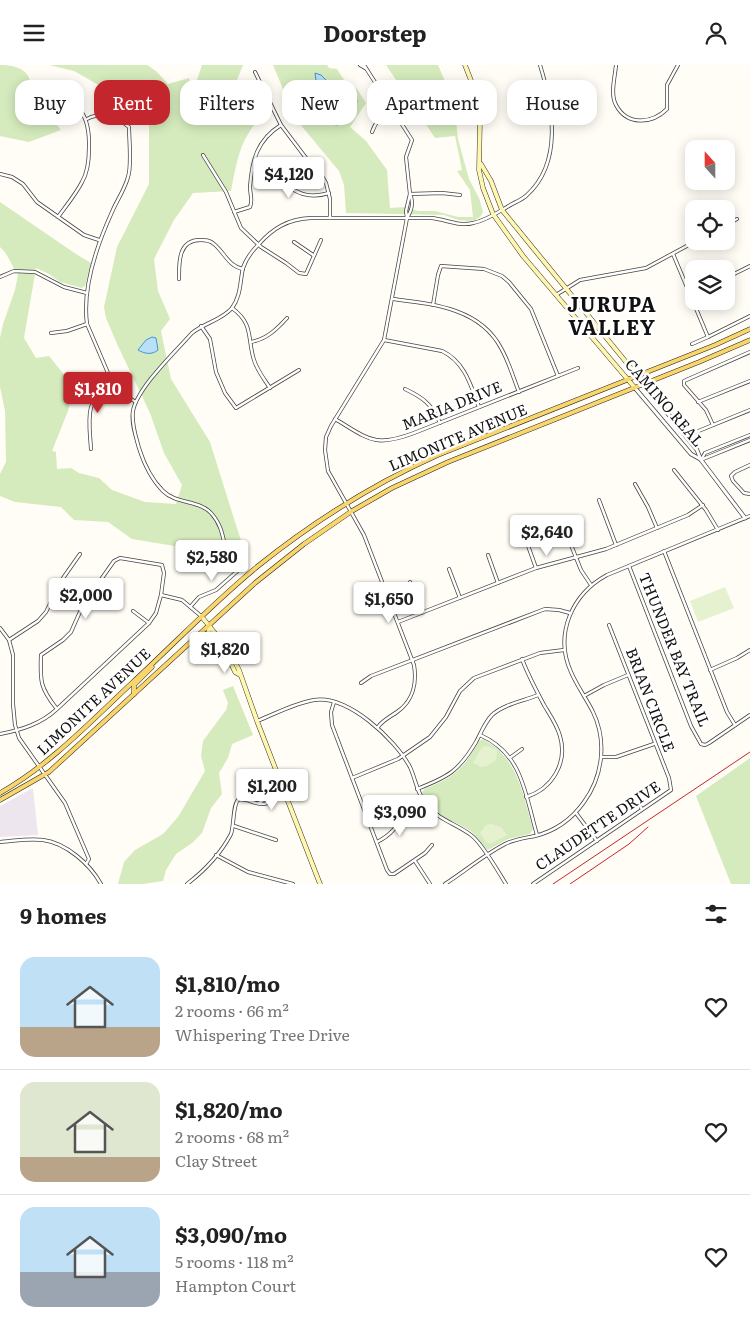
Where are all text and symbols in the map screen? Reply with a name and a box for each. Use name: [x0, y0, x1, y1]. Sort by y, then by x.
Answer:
text: Doorstep: [323, 16, 427, 49]
icon: menu: [20, 19, 48, 47]
icon: person: [702, 19, 730, 47]
chip: Buy: [15, 80, 84, 125]
chip: Rent: [94, 80, 170, 125]
chip: Filters: [180, 80, 272, 125]
chip: New: [282, 80, 357, 125]
chip: Apartment: [367, 80, 497, 125]
chip: House: [507, 80, 597, 125]
north arrow: [685, 140, 735, 190]
map controls: [685, 140, 735, 310]
pin: $4,120: [248, 157, 330, 199]
text: $4,120: [264, 161, 314, 185]
button: locate: [685, 200, 735, 250]
button: layers: [685, 260, 735, 310]
district label: JURUPA VALLEY: [567, 288, 657, 341]
street label: CAMINO REAL: [620, 353, 710, 451]
pin: $1,810: [57, 371, 139, 414]
street label: MARIA DRIVE: [398, 374, 505, 435]
text: $1,810: [74, 376, 122, 400]
street label: LIMONITE AVENUE: [385, 397, 530, 476]
pin: $2,640: [506, 515, 588, 557]
text: $2,640: [521, 519, 573, 543]
pin: $2,580: [171, 539, 253, 582]
text: $2,580: [186, 544, 238, 568]
street label: THUNDER BAY TRAIL: [634, 569, 717, 730]
pin: $2,000: [45, 577, 127, 620]
pin: $1,650: [348, 581, 430, 624]
text: $2,000: [60, 582, 112, 606]
text: $1,650: [364, 586, 414, 610]
pin: $1,820: [184, 631, 266, 674]
text: $1,820: [200, 636, 250, 660]
street label: LIMONITE AVENUE: [31, 642, 155, 760]
street label: BRIAN CIRCLE: [621, 644, 682, 755]
pin: $1,200: [231, 769, 313, 811]
text: $1,200: [247, 773, 297, 797]
street label: CLAUDETTE DRIVE: [530, 774, 664, 875]
pin: $3,090: [359, 795, 441, 837]
text: $3,090: [374, 799, 426, 823]
text: 9 homes: [20, 899, 107, 930]
icon: filters: [702, 900, 730, 928]
text: $1,810/mo: [175, 967, 280, 998]
icon: home: [60, 977, 120, 1037]
icon: heart: [702, 993, 730, 1021]
text: 2 rooms · 66 m²: [175, 998, 289, 1022]
text: Whispering Tree Drive: [175, 1022, 350, 1046]
text: $1,820/mo: [175, 1093, 283, 1124]
icon: home: [60, 1102, 120, 1162]
icon: heart: [702, 1118, 730, 1146]
text: 2 rooms · 68 m²: [175, 1124, 289, 1148]
text: Clay Street: [175, 1148, 257, 1172]
text: $3,090/mo: [175, 1218, 287, 1249]
icon: home: [60, 1227, 120, 1287]
icon: heart: [702, 1243, 730, 1271]
text: 5 rooms · 118 m²: [175, 1249, 294, 1273]
text: Hampton Court: [175, 1273, 296, 1297]

